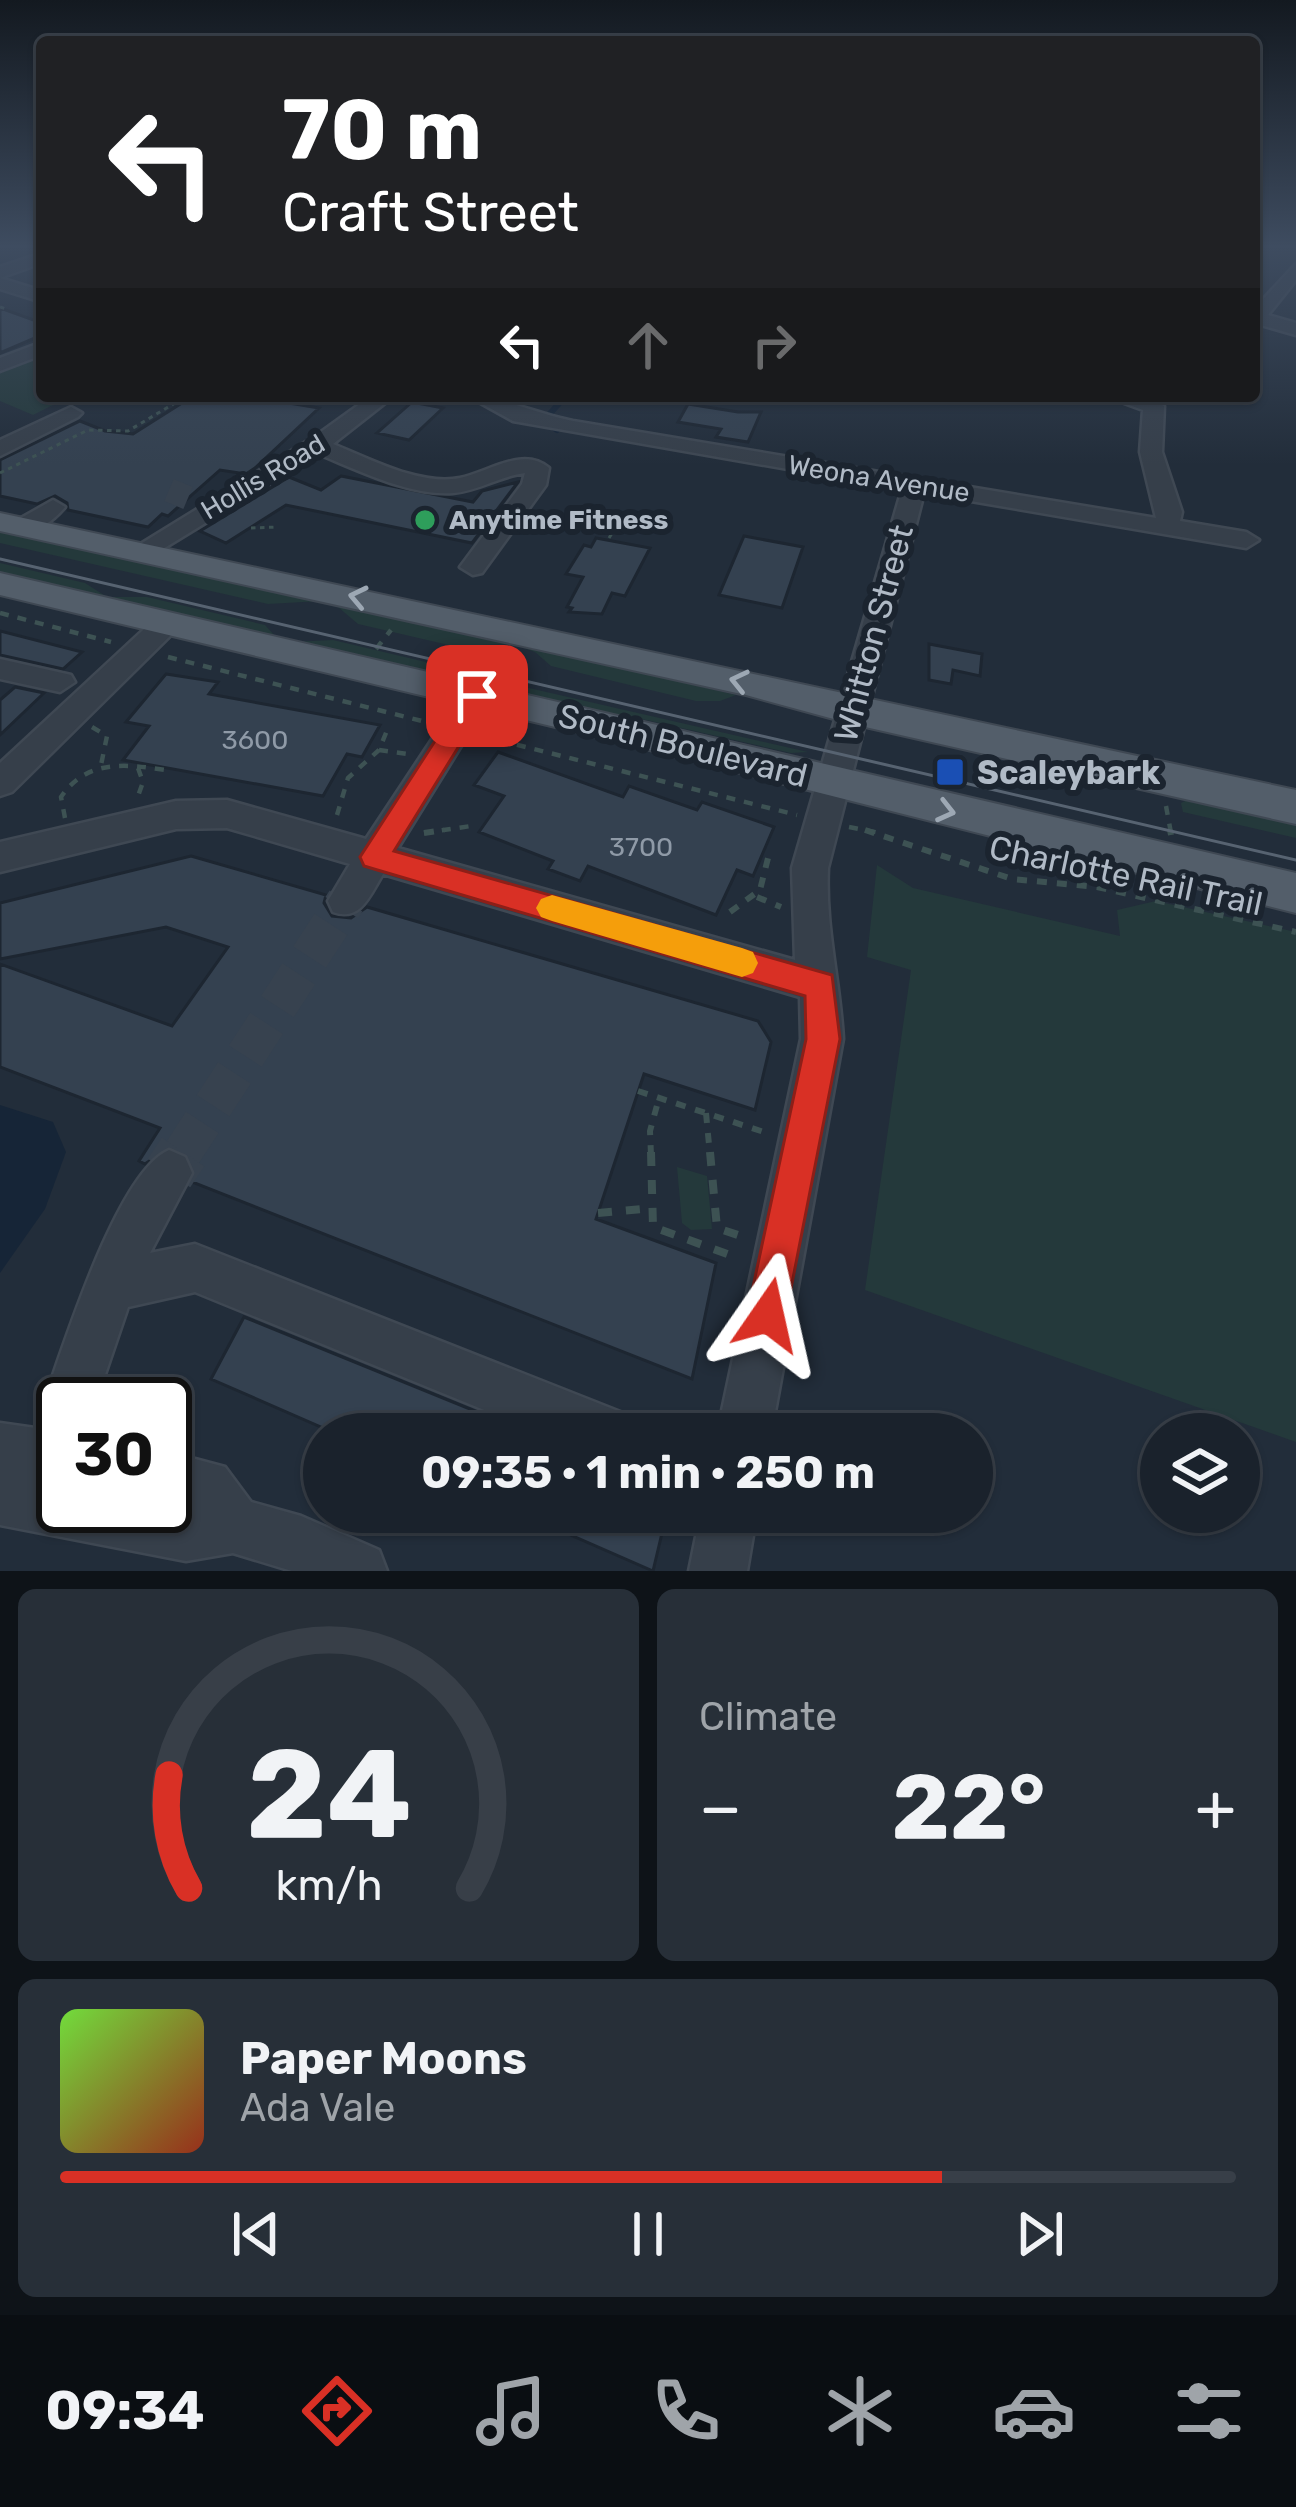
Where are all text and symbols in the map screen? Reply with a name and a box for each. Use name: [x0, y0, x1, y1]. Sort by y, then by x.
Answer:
text: 70 m: [282, 80, 482, 180]
icon: left: [84, 84, 240, 240]
text: Craft Street: [282, 181, 579, 245]
icon: left: [489, 312, 555, 378]
icon: ahead: [615, 312, 681, 378]
icon: right: [741, 312, 807, 378]
street label: Hollis Road: [195, 428, 331, 526]
street label: Weona Avenue: [786, 449, 972, 509]
place label: Anytime Fitness: [449, 504, 669, 536]
marker: Anytime Fitness: [412, 507, 438, 533]
street label: Whitton Street: [826, 520, 921, 746]
one-way arrow: [349, 586, 369, 611]
pin: [426, 645, 528, 747]
icon: arrive: [444, 663, 510, 729]
one-way arrow: [730, 670, 750, 695]
street label: South Boulevard: [555, 696, 811, 795]
house number: 3600: [222, 724, 288, 756]
place label: Scaleybark: [977, 753, 1161, 792]
marker: Scaleybark: [934, 756, 966, 788]
one-way arrow: [935, 797, 956, 822]
street label: Charlotte Rail Trail: [986, 828, 1266, 923]
house number: 3700: [609, 831, 673, 863]
position arrow: [705, 1252, 831, 1378]
speed limit sign: 30: [36, 1377, 192, 1533]
map controls: [1140, 1413, 1260, 1533]
button: layers: [1140, 1413, 1260, 1533]
text: 09:35 · 1 min · 250 m: [421, 1446, 875, 1499]
text: Climate: [699, 1694, 837, 1740]
text: 24: [246, 1720, 411, 1868]
text: 22°: [891, 1754, 1045, 1861]
text: −: [699, 1768, 742, 1847]
text: +: [1195, 1768, 1236, 1847]
text: km/h: [275, 1860, 382, 1911]
text: Paper Moons: [240, 2032, 527, 2085]
text: Ada Vale: [240, 2085, 395, 2131]
icon: previous: [223, 2201, 289, 2267]
icon: pause: [615, 2201, 681, 2267]
icon: next: [1007, 2201, 1073, 2267]
icon: directions: [295, 2369, 379, 2453]
icon: music: [469, 2369, 553, 2453]
icon: phone: [644, 2369, 728, 2453]
icon: climate: [818, 2369, 902, 2453]
icon: car: [992, 2369, 1076, 2453]
icon: filters: [1167, 2369, 1251, 2453]
text: 09:34: [45, 2379, 205, 2443]

